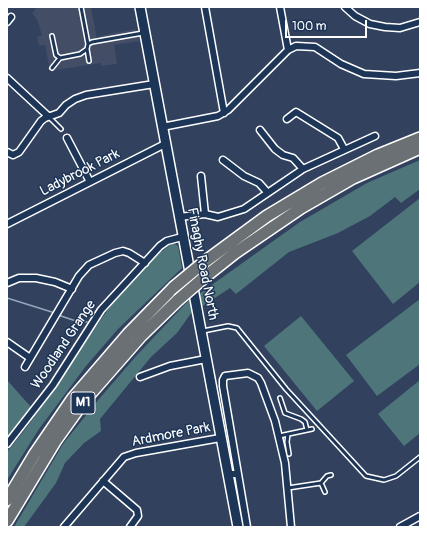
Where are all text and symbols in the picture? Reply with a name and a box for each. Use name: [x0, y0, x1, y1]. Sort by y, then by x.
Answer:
scale bar: [287, 12, 369, 38]
text: 100 m: [292, 19, 326, 34]
street label: Ladybrook Park: [37, 146, 123, 200]
street label: Finaghy Road North: [183, 206, 221, 322]
street label: Woodland Grange: [28, 297, 100, 393]
road number: M1: [71, 392, 95, 414]
street label: Ardmore Park: [130, 419, 212, 451]

